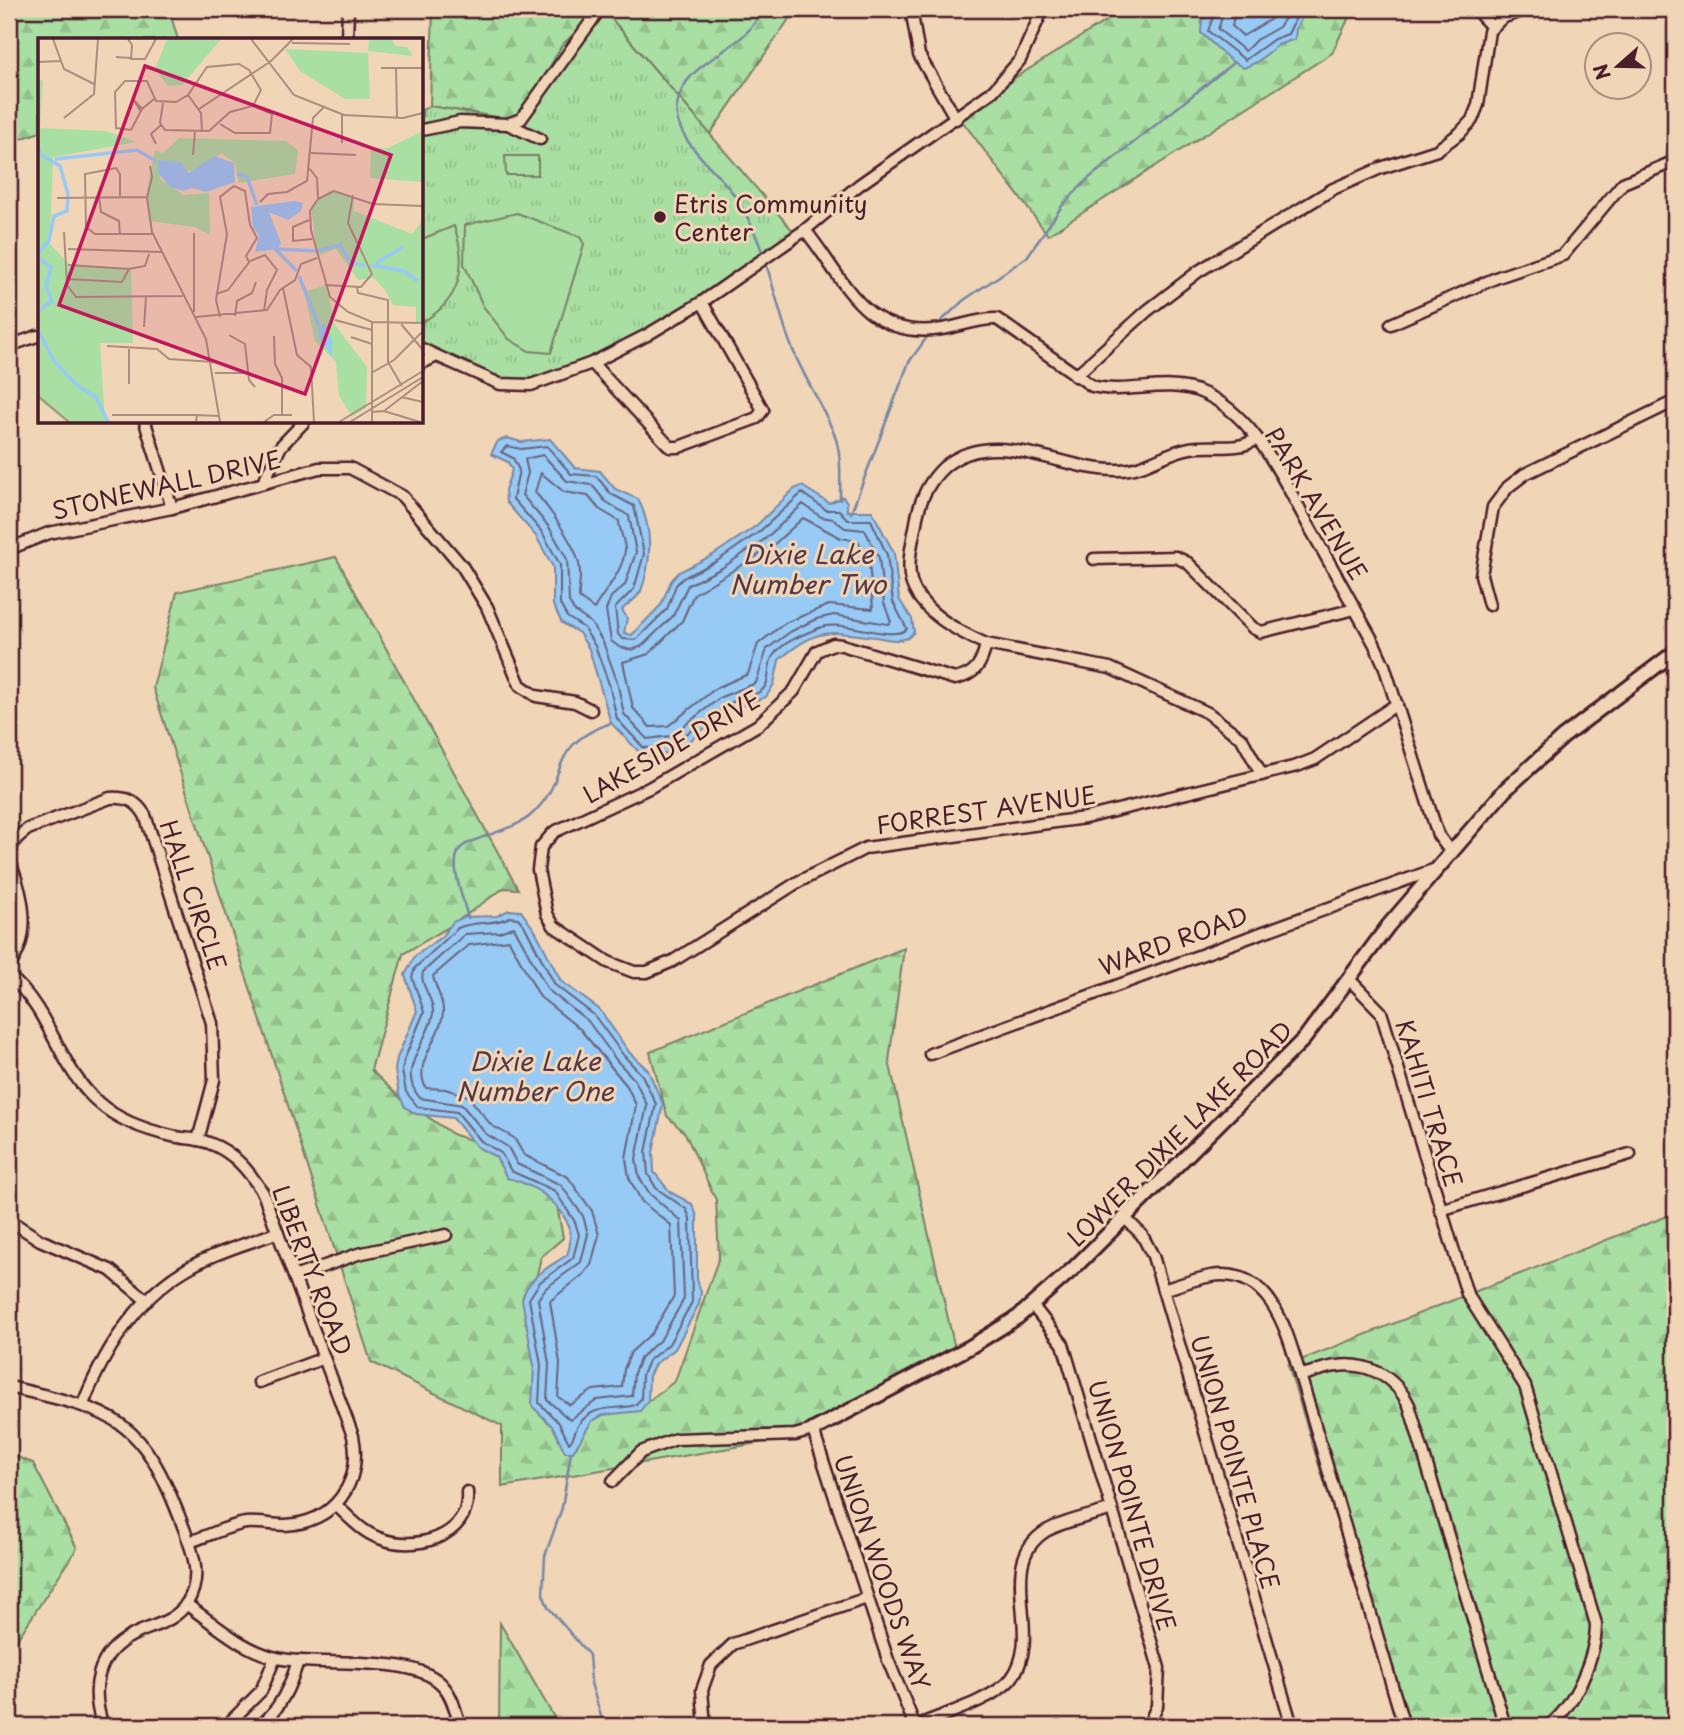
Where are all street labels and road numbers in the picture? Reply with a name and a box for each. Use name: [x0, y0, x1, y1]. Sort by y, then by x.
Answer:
street label: PARK AVENUE: [1257, 419, 1377, 587]
street label: STONEWALL DRIVE: [48, 440, 284, 528]
street label: LAKESIDE DRIVE: [576, 681, 766, 811]
street label: FORREST AVENUE: [874, 776, 1098, 842]
street label: HALL CIRCLE: [151, 815, 237, 975]
street label: WARD ROAD: [1093, 896, 1253, 984]
street label: LOWER DIXIE LAKE ROAD: [1058, 1012, 1300, 1254]
street label: KAHITI TRACE: [1387, 1015, 1473, 1191]
street label: LIBERTY ROAD: [264, 1180, 362, 1360]
street label: UNION POINTE PLACE: [1182, 1330, 1290, 1594]
street label: UNION POINTE DRIVE: [1080, 1375, 1186, 1635]
street label: UNION WOODS WAY: [826, 1449, 940, 1695]

